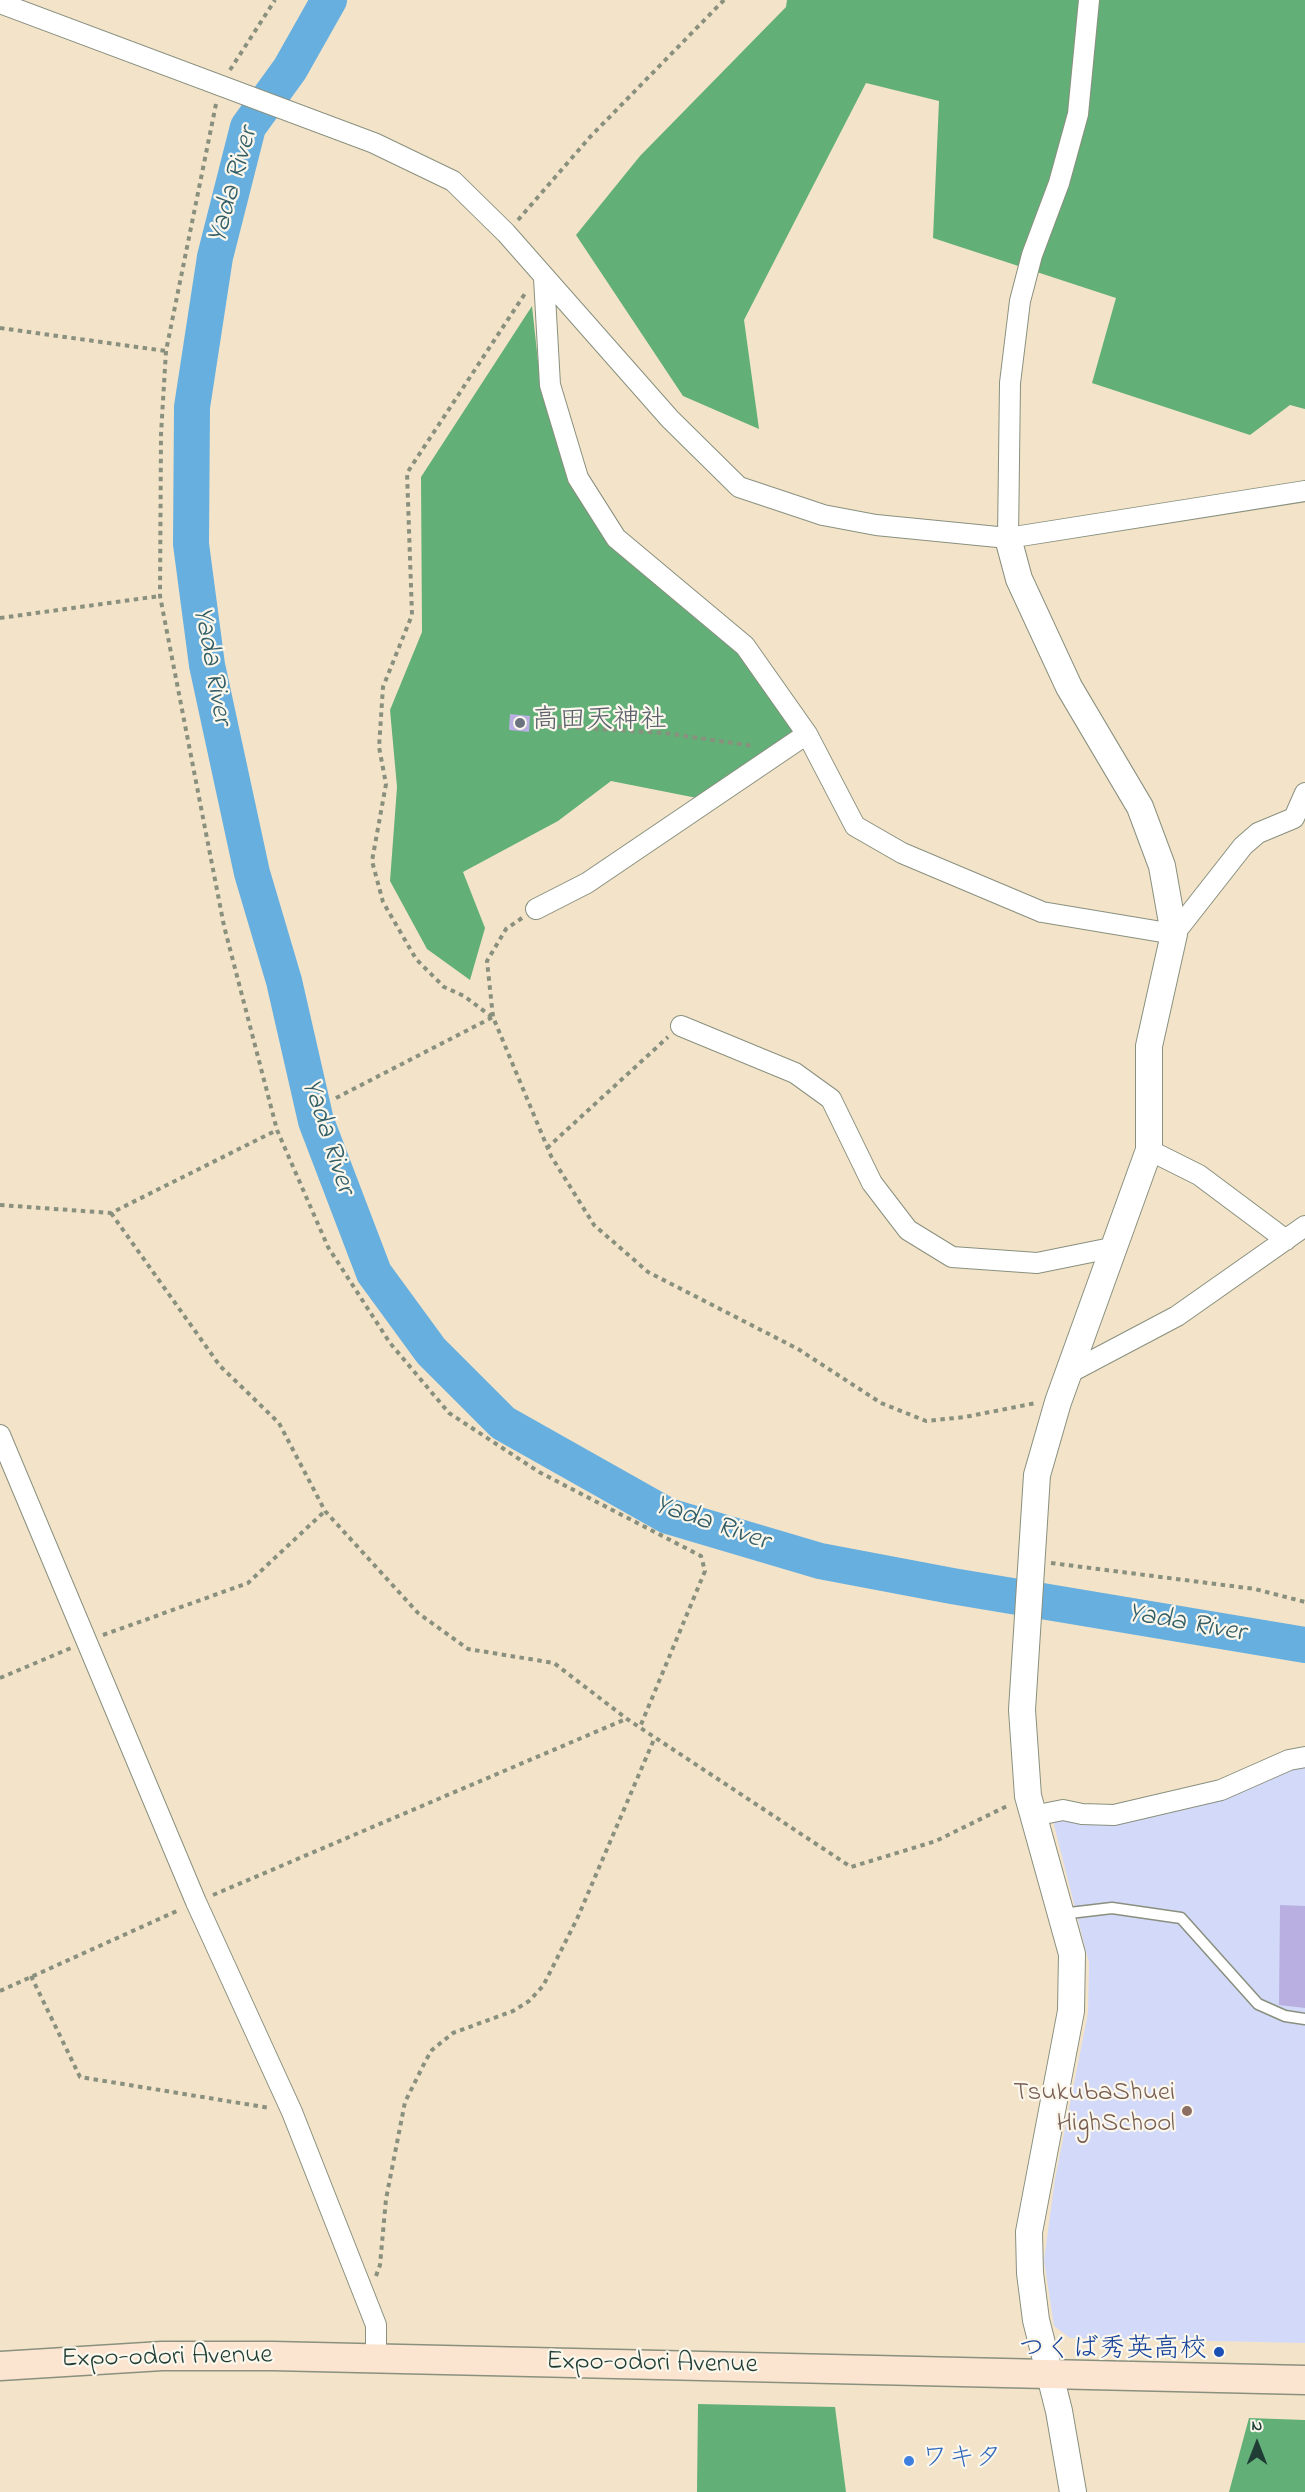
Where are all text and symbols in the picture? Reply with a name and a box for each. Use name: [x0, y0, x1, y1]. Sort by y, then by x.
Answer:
water label: Yada River: [202, 124, 268, 248]
water label: Yada River: [183, 604, 237, 728]
place label: 高田天神社: [532, 707, 667, 739]
marker: 高田天神社: [513, 716, 527, 730]
water label: Yada River: [292, 1075, 360, 1199]
water label: Yada River: [649, 1490, 773, 1560]
water label: Yada River: [1124, 1598, 1248, 1652]
place label: TsukubaShuei HighSchool: [1013, 2079, 1175, 2142]
marker: TsukubaShuei HighSchool: [1180, 2104, 1194, 2118]
place label: つくば秀英高校: [1018, 2336, 1207, 2368]
street label: Expo-odori Avenue: [61, 2341, 273, 2377]
marker: つくば秀英高校: [1212, 2345, 1226, 2359]
street label: Expo-odori Avenue: [546, 2347, 758, 2383]
north arrow: [1227, 2414, 1287, 2474]
text: N: [1252, 2414, 1262, 2438]
place label: ワキタ: [921, 2445, 1002, 2477]
marker: ワキタ: [902, 2454, 916, 2468]

